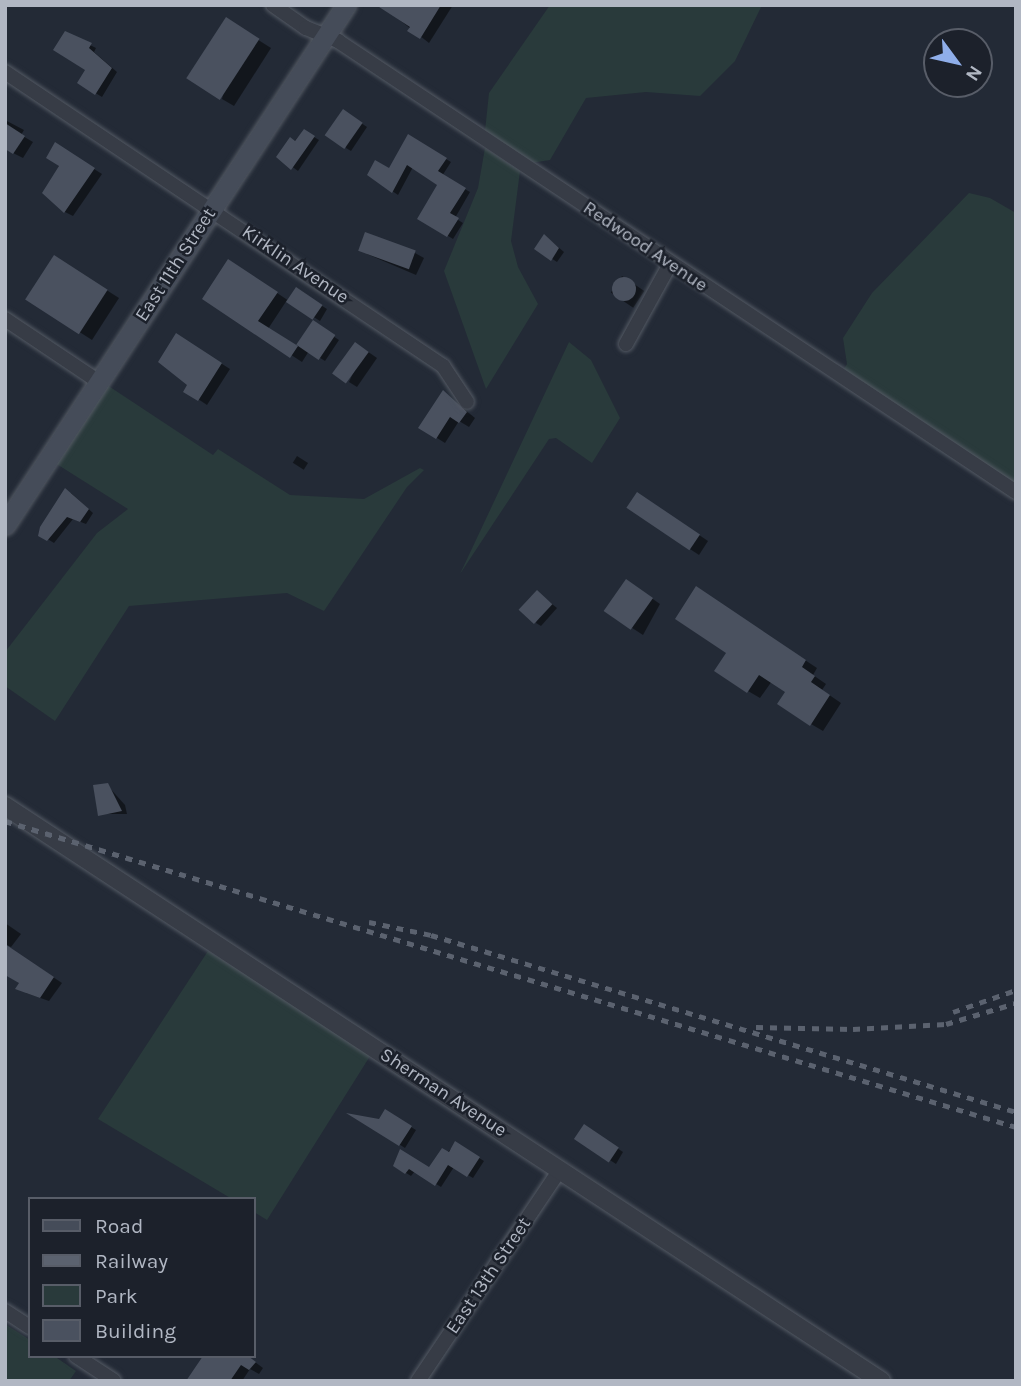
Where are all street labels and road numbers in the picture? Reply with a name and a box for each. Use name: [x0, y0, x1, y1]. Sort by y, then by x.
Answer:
street label: Redwood Avenue: [578, 197, 712, 297]
street label: East 11th Street: [131, 204, 221, 326]
street label: Kirklin Avenue: [237, 221, 353, 309]
street label: Sherman Avenue: [375, 1044, 511, 1142]
street label: East 13th Street: [442, 1213, 536, 1339]

